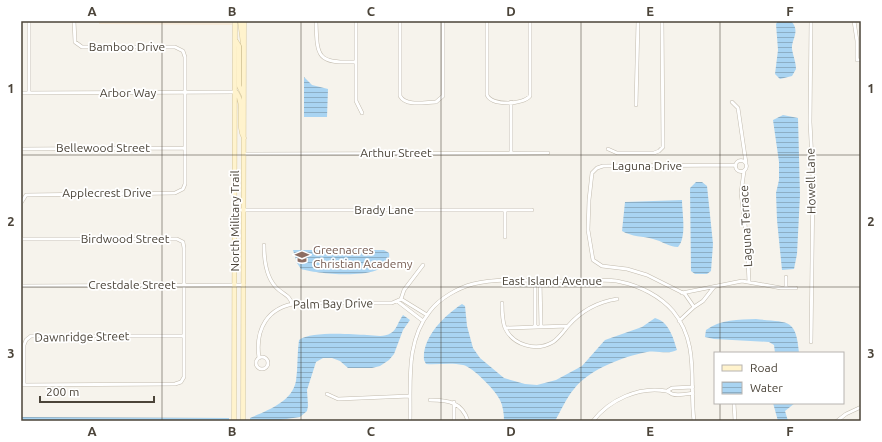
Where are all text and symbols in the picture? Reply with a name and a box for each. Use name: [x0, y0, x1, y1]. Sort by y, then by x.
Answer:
text: A: [87, 4, 97, 18]
text: B: [228, 4, 237, 18]
text: C: [367, 4, 376, 18]
text: D: [506, 4, 516, 18]
text: E: [646, 4, 654, 18]
text: F: [786, 4, 794, 18]
street label: Bamboo Drive: [89, 40, 165, 53]
text: 1: [7, 81, 15, 95]
text: 1: [867, 81, 875, 95]
street label: Arbor Way: [100, 86, 156, 99]
street label: Bellewood Street: [56, 141, 150, 154]
street label: Arthur Street: [360, 146, 432, 159]
street label: Howell Lane: [803, 148, 818, 214]
street label: Laguna Drive: [612, 159, 682, 172]
street label: North Military Trail: [228, 170, 241, 272]
street label: Laguna Terrace: [737, 185, 754, 267]
street label: Applecrest Drive: [62, 186, 152, 199]
street label: Brady Lane: [354, 203, 414, 216]
text: 2: [7, 214, 15, 228]
text: 2: [867, 214, 875, 228]
street label: Birdwood Street: [81, 232, 170, 245]
place label: Greenacres Christian Academy: [313, 243, 413, 270]
school or university icon: Greenacres Christian Academy: [294, 249, 310, 265]
street label: East Island Avenue: [502, 274, 602, 287]
street label: Crestdale Street: [88, 278, 176, 291]
street label: Palm Bay Drive: [293, 296, 373, 311]
street label: Dawnridge Street: [34, 329, 130, 344]
text: 3: [7, 346, 15, 360]
text: 3: [867, 346, 875, 360]
legend: [714, 352, 844, 404]
text: Road: [750, 361, 778, 374]
scale bar: [40, 378, 154, 404]
text: Water: [750, 381, 783, 394]
text: 200 m: [46, 385, 79, 398]
text: A: [87, 424, 97, 438]
text: B: [228, 424, 237, 438]
text: C: [367, 424, 376, 438]
text: D: [506, 424, 516, 438]
text: E: [646, 424, 654, 438]
text: F: [786, 424, 794, 438]

